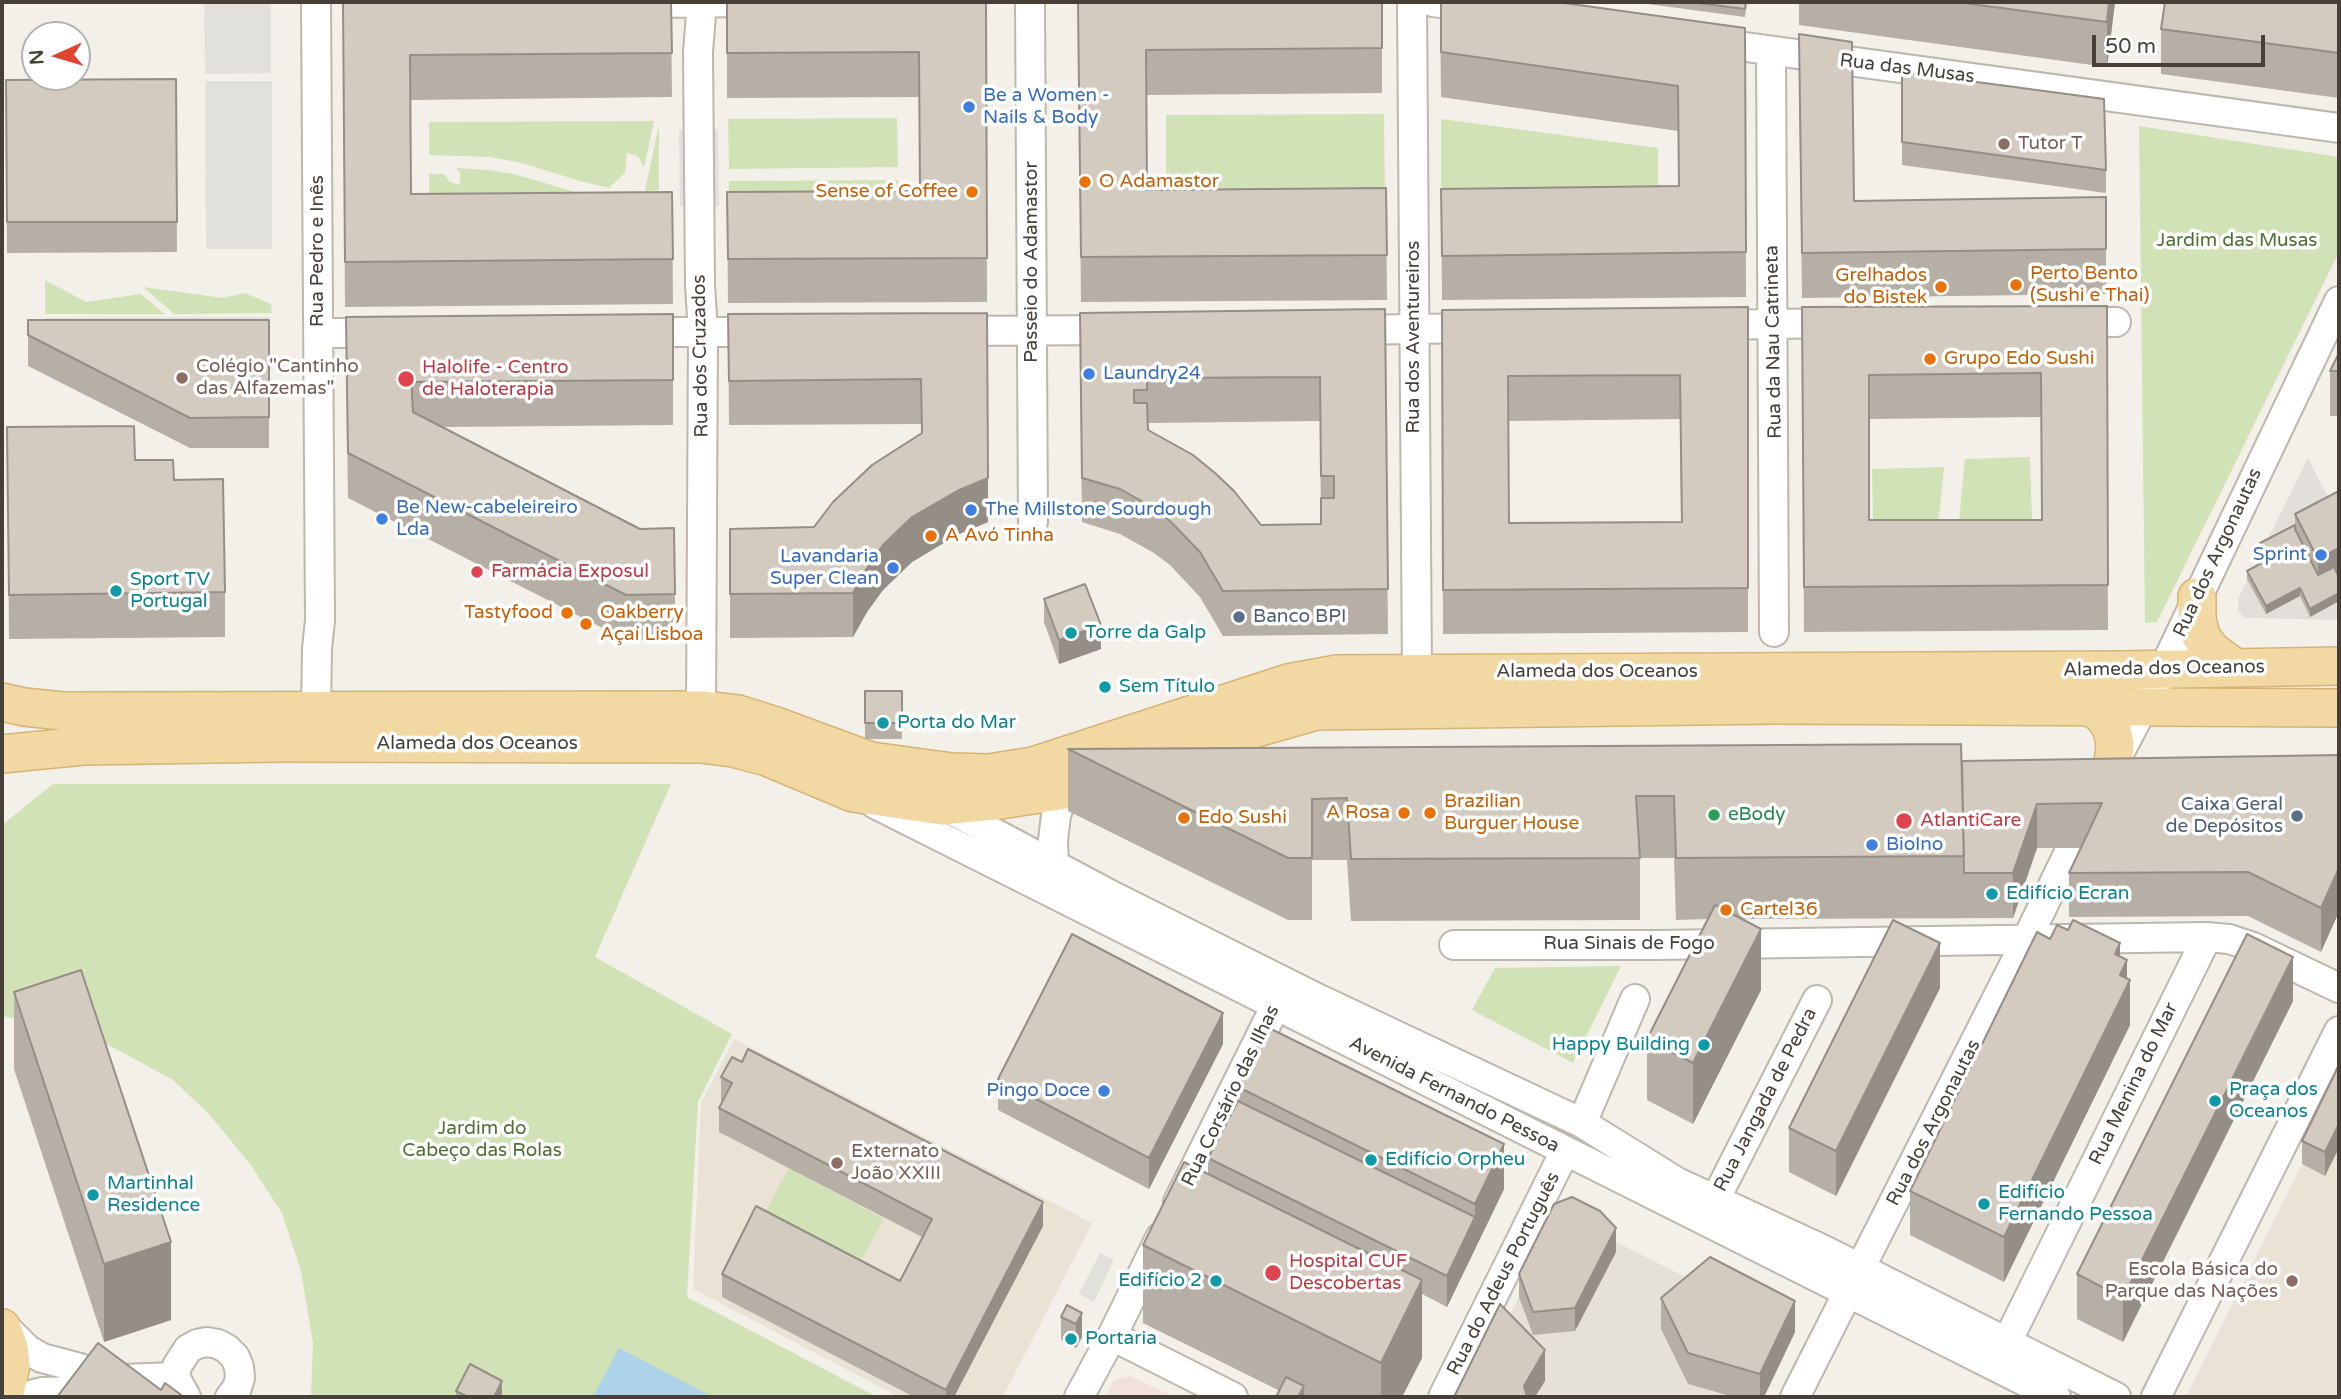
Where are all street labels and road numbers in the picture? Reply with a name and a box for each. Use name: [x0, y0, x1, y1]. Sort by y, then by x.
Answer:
street label: Rua das Musas: [1838, 49, 1976, 89]
street label: Passeio do Adamastor: [1021, 161, 1043, 363]
street label: Rua Pedro e Inês: [307, 175, 329, 327]
street label: Rua dos Aventureiros: [1403, 241, 1425, 433]
street label: Rua da Nau Catrineta: [1761, 245, 1787, 439]
street label: Rua dos Cruzados: [688, 274, 714, 438]
street label: Rua dos Argonautas: [2169, 465, 2267, 641]
street label: Alameda dos Oceanos: [2063, 656, 2265, 682]
street label: Alameda dos Oceanos: [1496, 661, 1698, 683]
street label: Alameda dos Oceanos: [376, 733, 578, 755]
street label: Rua Sinais de Fogo: [1543, 933, 1715, 955]
street label: Rua Menina do Mar: [2085, 999, 2183, 1169]
street label: Rua Corsário das Ilhas: [1177, 1002, 1285, 1190]
street label: Rua Jangada de Pedra: [1710, 1004, 1822, 1196]
street label: Avenida Fernando Pessoa: [1345, 1032, 1563, 1158]
street label: Rua dos Argonautas: [1882, 1036, 1986, 1210]
street label: Rua do Adeus Português: [1443, 1169, 1565, 1379]

